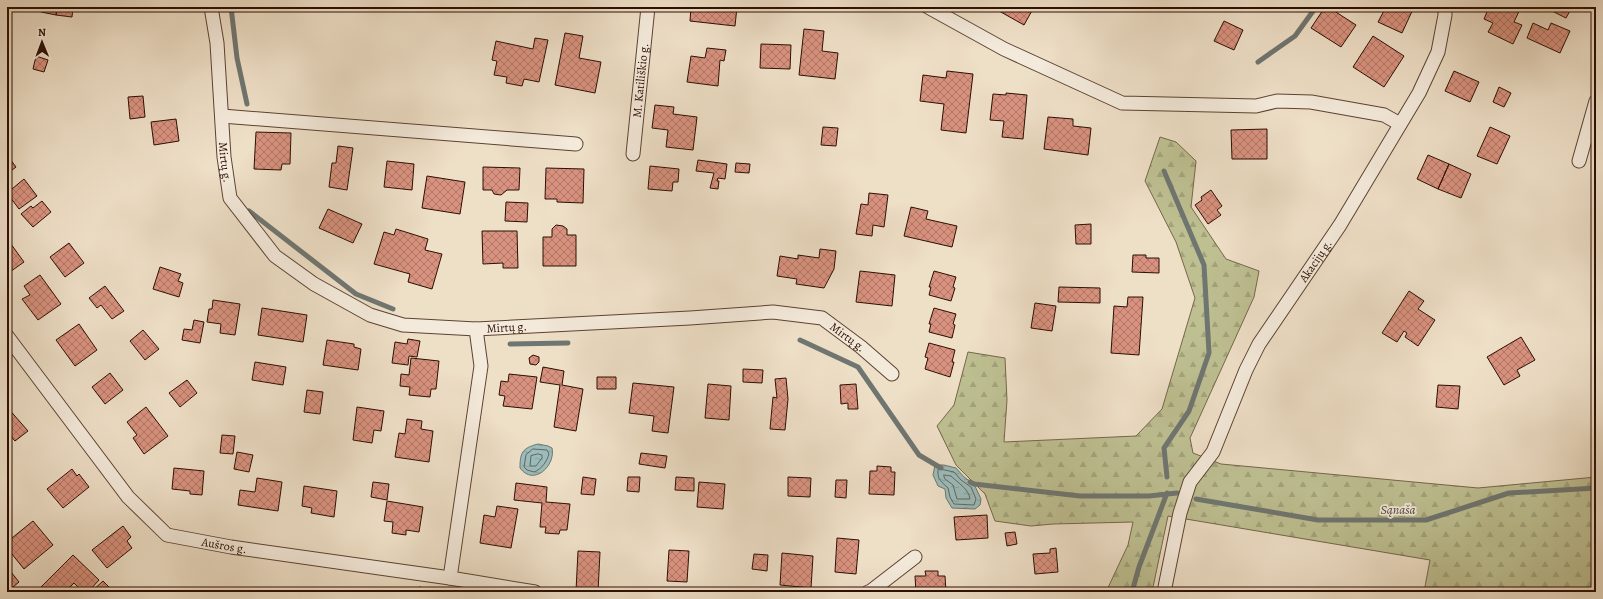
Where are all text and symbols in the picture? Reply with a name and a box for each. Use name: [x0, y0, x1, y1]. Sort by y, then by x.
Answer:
north arrow: [22, 22, 62, 62]
text: N: [38, 25, 46, 40]
street label: M. Katiliškio g.: [629, 42, 652, 118]
street label: Mirtų g.: [215, 142, 236, 183]
street label: Akacijų g.: [1295, 236, 1336, 286]
street label: Mirtų g.: [486, 318, 527, 336]
street label: Mirtų g.: [827, 319, 869, 355]
water label: Sąnaša: [1380, 501, 1416, 518]
street label: Aušros g.: [199, 533, 248, 557]

